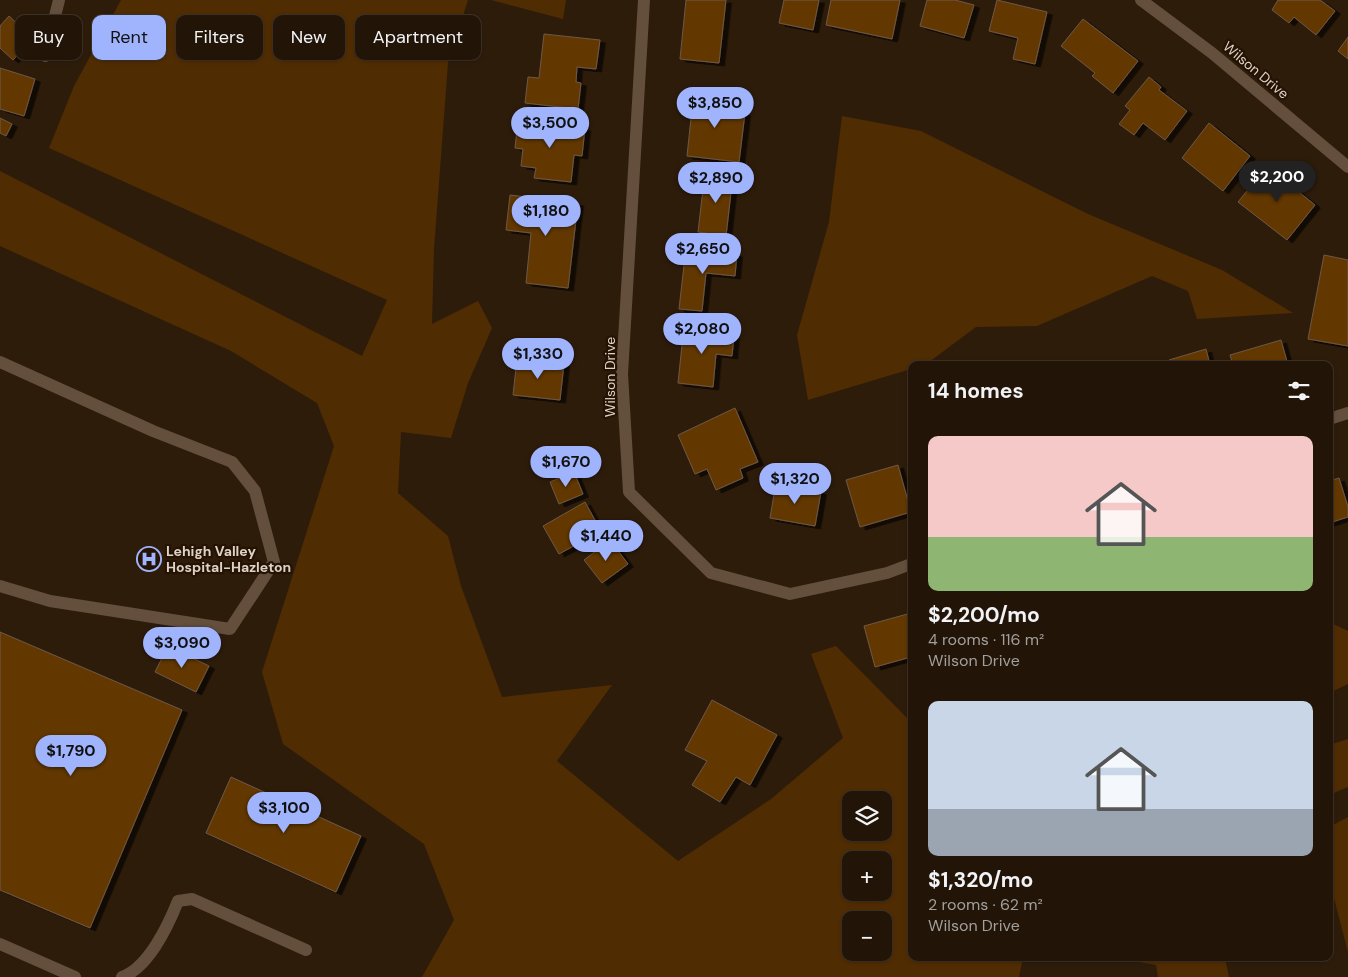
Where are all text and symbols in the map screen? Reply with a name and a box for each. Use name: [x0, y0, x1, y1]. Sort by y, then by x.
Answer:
chip: Buy: [15, 15, 82, 60]
chip: Rent: [92, 15, 166, 60]
chip: Filters: [176, 15, 263, 60]
chip: New: [273, 15, 345, 60]
chip: Apartment: [355, 15, 481, 60]
street label: Wilson Drive: [1219, 37, 1293, 103]
pin: $3,850: [674, 86, 756, 129]
text: $3,850: [688, 92, 742, 113]
pin: $3,500: [509, 106, 591, 149]
text: $3,500: [522, 112, 578, 133]
pin: $2,200: [1236, 160, 1318, 203]
pin: $2,890: [675, 162, 757, 204]
text: $2,200: [1250, 166, 1304, 187]
text: $2,890: [689, 167, 743, 188]
pin: $1,180: [505, 194, 587, 237]
text: $1,180: [523, 200, 569, 221]
pin: $2,650: [662, 232, 744, 275]
text: $2,650: [676, 238, 730, 259]
pin: $2,080: [661, 312, 743, 355]
text: $2,080: [674, 318, 730, 339]
street label: Wilson Drive: [601, 337, 619, 417]
pin: $1,330: [497, 338, 579, 380]
text: $1,330: [513, 343, 563, 364]
text: 14 homes: [928, 377, 1024, 405]
icon: filters: [1285, 377, 1313, 405]
pin: $1,670: [525, 446, 607, 488]
text: $1,670: [541, 451, 591, 472]
pin: $1,320: [754, 462, 836, 505]
text: $1,320: [770, 468, 820, 489]
icon: home: [1076, 469, 1166, 559]
pin: $1,440: [565, 520, 647, 562]
text: $1,440: [580, 525, 632, 546]
place label: Lehigh Valley Hospital-Hazleton: [166, 542, 291, 576]
hospital icon: Lehigh Valley Hospital-Hazleton: [136, 546, 162, 572]
text: $2,200/mo: [928, 601, 1040, 629]
pin: $3,090: [141, 626, 223, 669]
text: 4 rooms · 116 m²: [928, 629, 1044, 650]
text: $3,090: [154, 632, 210, 653]
text: Wilson Drive: [928, 650, 1020, 671]
pin: $1,790: [30, 734, 112, 777]
icon: home: [1076, 734, 1166, 824]
text: $1,790: [46, 740, 96, 761]
map controls: [842, 791, 892, 961]
button: layers: [842, 791, 892, 841]
pin: $3,100: [243, 792, 325, 834]
text: $3,100: [258, 797, 310, 818]
button: +: [842, 851, 892, 901]
text: $1,320/mo: [928, 866, 1033, 894]
text: 2 rooms · 62 m²: [928, 894, 1043, 915]
button: −: [842, 911, 892, 961]
text: Wilson Drive: [928, 915, 1020, 936]

